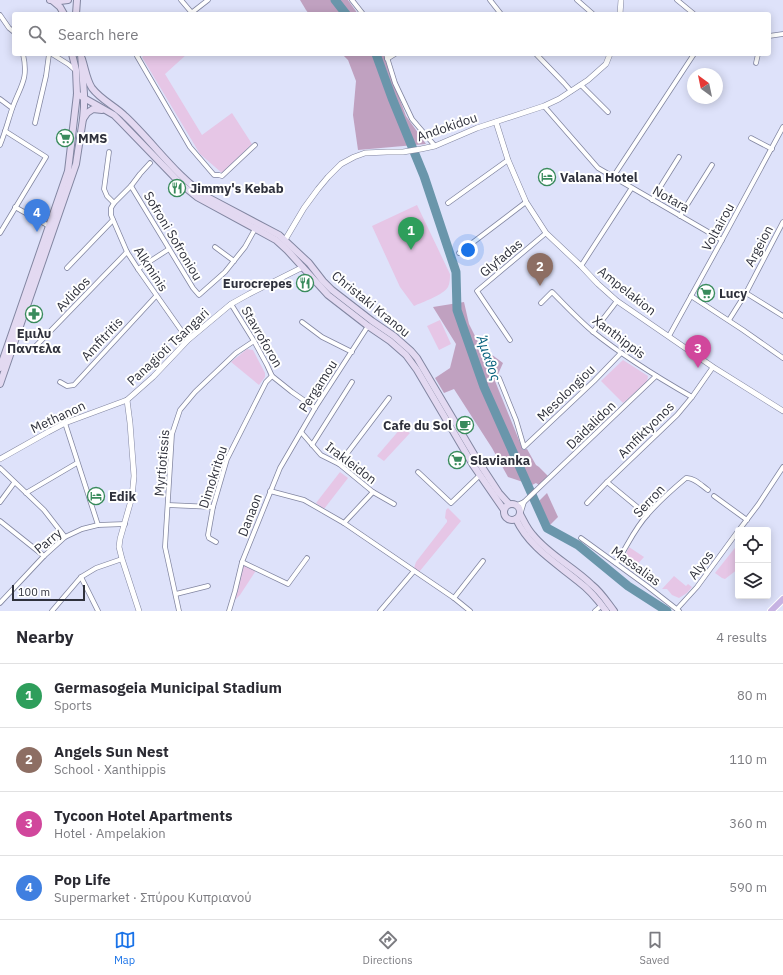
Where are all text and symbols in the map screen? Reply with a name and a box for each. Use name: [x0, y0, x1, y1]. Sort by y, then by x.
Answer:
search box: [12, 12, 771, 56]
icon: search: [26, 23, 48, 45]
text: Search here: [58, 25, 138, 44]
north arrow: [687, 68, 723, 104]
street label: Andokidou: [415, 109, 479, 145]
supermarket icon: MMS: [55, 128, 75, 148]
place label: MMS: [78, 130, 107, 147]
hotel icon: Valana Hotel: [537, 167, 557, 187]
place label: Valana Hotel: [560, 169, 638, 186]
restaurant icon: Jimmy's Kebab: [167, 178, 187, 198]
place label: Jimmy's Kebab: [190, 180, 284, 197]
street label: Notara: [650, 182, 693, 216]
street label: Sofroni Sofroniou: [140, 188, 206, 284]
pin: 4: [24, 199, 50, 232]
street label: Voltairou: [698, 200, 738, 254]
pin: 1: [398, 217, 424, 250]
street label: Argeion: [741, 222, 777, 270]
street label: Glyfadas: [476, 235, 526, 281]
your location: [458, 240, 478, 260]
street label: Alkminis: [130, 243, 172, 295]
pin: 2: [527, 253, 553, 286]
street label: Ampelakion: [594, 263, 660, 319]
street label: Christaki Kranou: [328, 267, 414, 341]
street label: Avlidos: [52, 273, 94, 315]
restaurant icon: Eurocrepes: [295, 273, 315, 293]
place label: Eurocrepes: [223, 275, 292, 292]
supermarket icon: Lucy: [696, 283, 716, 303]
place label: Lucy: [719, 285, 747, 302]
street label: Stavroforon: [238, 303, 286, 371]
pharmacy icon: Εμιλυ Παντελα: [24, 304, 44, 324]
street label: Panagioti Tsangari: [123, 305, 213, 389]
street label: Xanthippis: [589, 312, 649, 362]
street label: Amfitritis: [77, 314, 127, 364]
place label: Εμιλυ Παντελα: [7, 325, 61, 357]
water label: Άμαθος: [472, 332, 505, 384]
pin: 3: [685, 335, 711, 368]
street label: Pergamou: [295, 357, 341, 415]
street label: Mesolongiou: [533, 361, 599, 425]
street label: Methanon: [28, 397, 88, 437]
street label: Daidalidon: [563, 397, 619, 453]
street label: Amfiktyonos: [614, 398, 678, 462]
cafe icon: Cafe du Sol: [455, 415, 475, 435]
place label: Cafe du Sol: [383, 417, 452, 434]
street label: Myrtiotissis: [151, 429, 173, 497]
street label: Irakleidon: [322, 438, 380, 488]
street label: Dimokritou: [195, 444, 231, 510]
supermarket icon: Slavianka: [447, 450, 467, 470]
place label: Slavianka: [470, 452, 530, 469]
street label: Serron: [630, 481, 668, 521]
hotel icon: Edik: [86, 486, 106, 506]
place label: Edik: [109, 488, 136, 505]
street label: Danaon: [234, 491, 266, 539]
street label: Parry: [31, 524, 66, 557]
map controls: [735, 527, 771, 599]
button: locate: [735, 527, 771, 563]
street label: Massalias: [608, 542, 664, 590]
street label: Alyos: [685, 547, 717, 583]
button: layers: [735, 563, 771, 599]
scale bar: [12, 583, 85, 602]
text: 100 m: [18, 585, 50, 599]
text: Nearby: [16, 626, 74, 648]
text: 4 results: [716, 629, 767, 646]
text: Germasogeia Municipal Stadium: [54, 678, 282, 697]
text: 1: [25, 687, 33, 704]
text: 80 m: [737, 687, 767, 704]
text: Sports: [54, 697, 92, 714]
text: Angels Sun Nest: [54, 742, 169, 761]
text: 2: [25, 751, 33, 768]
text: 110 m: [729, 751, 767, 768]
text: School · Xanthippis: [54, 761, 166, 778]
text: Tycoon Hotel Apartments: [54, 806, 233, 825]
text: 3: [25, 815, 33, 832]
text: 360 m: [729, 815, 767, 832]
text: Hotel · Ampelakion: [54, 825, 166, 842]
text: Pop Life: [54, 870, 111, 889]
text: 4: [25, 879, 33, 896]
text: 590 m: [729, 879, 767, 896]
text: Supermarket · Σπύρου Κυπριανού: [54, 889, 252, 906]
tab: Map: [114, 929, 136, 967]
tab: Directions: [363, 929, 413, 967]
tab: Saved: [640, 929, 669, 967]

